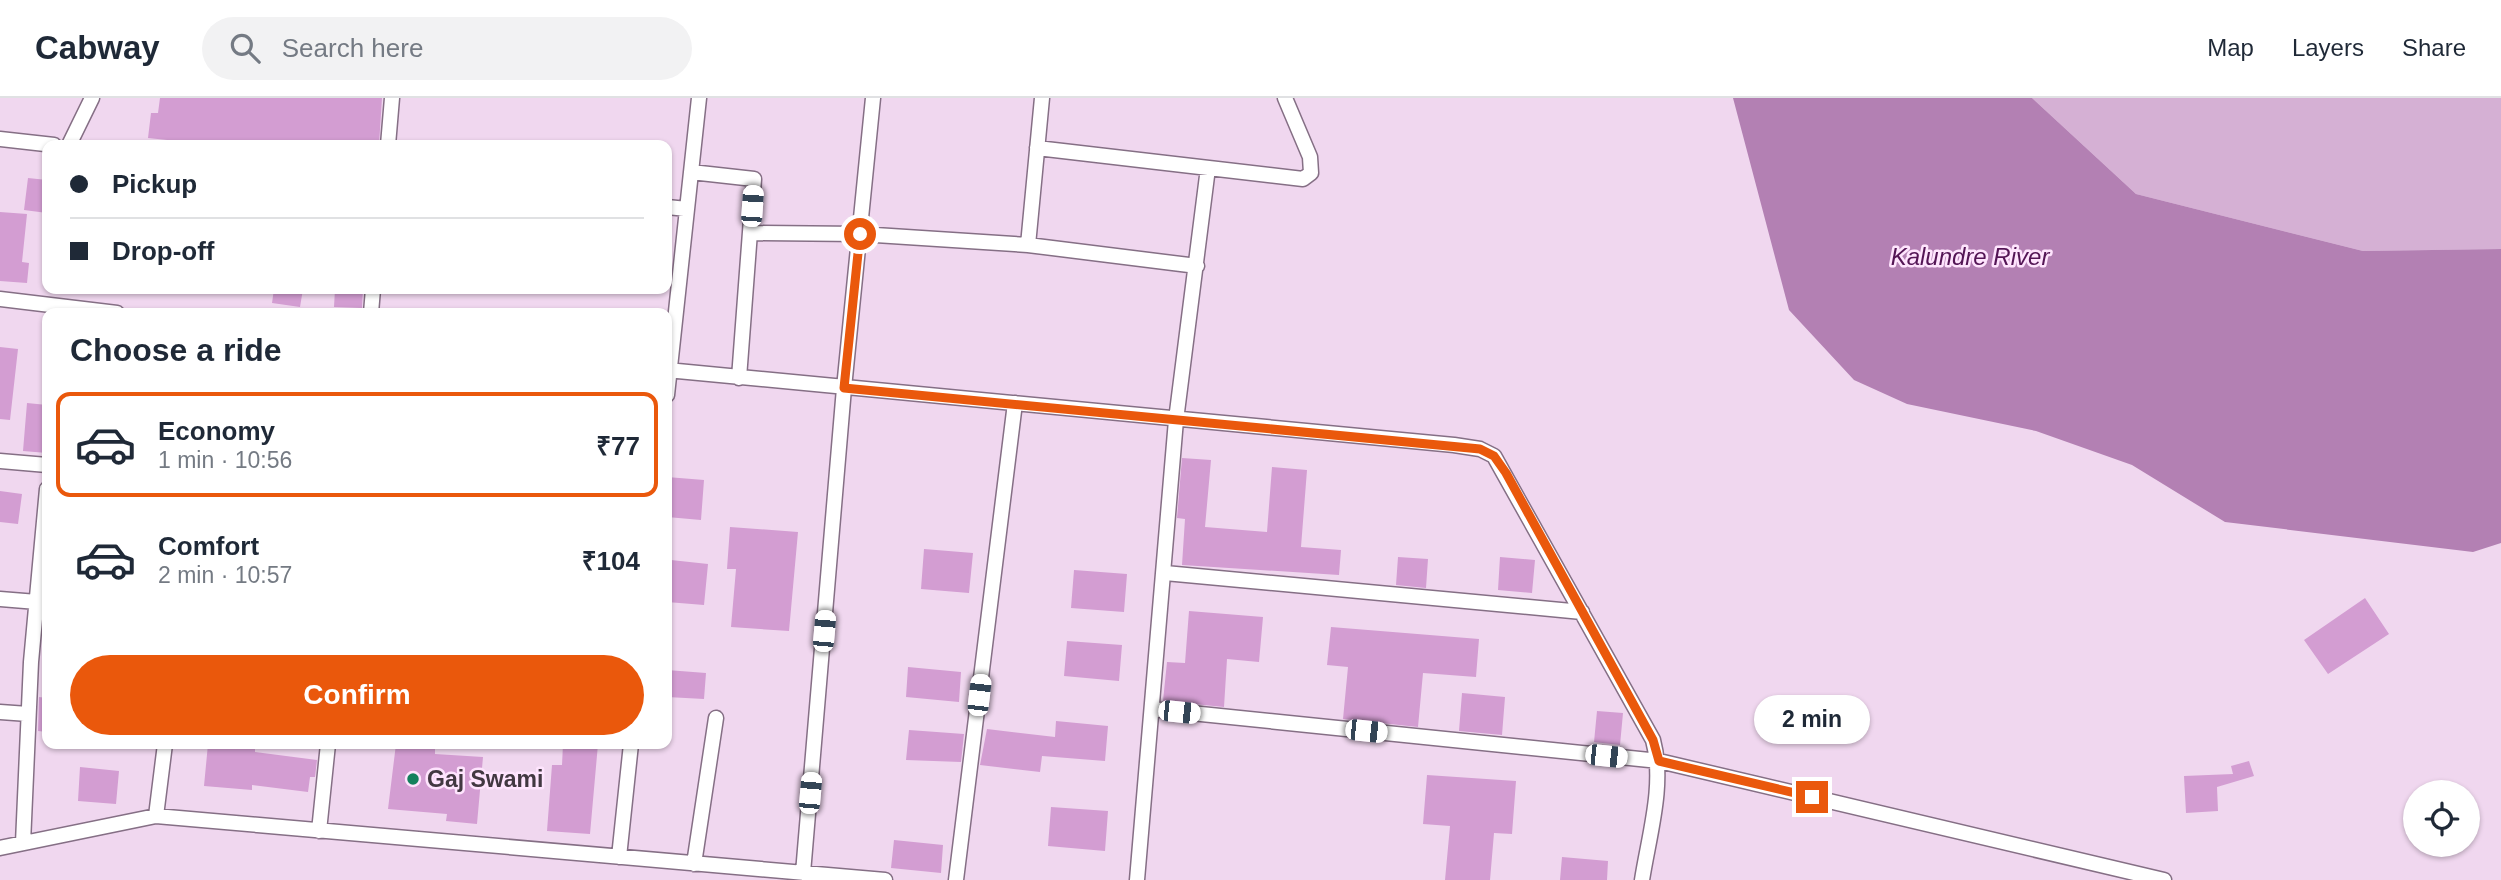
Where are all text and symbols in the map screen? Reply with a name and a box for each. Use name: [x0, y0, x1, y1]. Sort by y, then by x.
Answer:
search box: [202, 17, 692, 80]
text: Cabway: [35, 29, 160, 66]
icon: search: [226, 29, 264, 67]
text: Search here: [282, 33, 423, 63]
text: Map: [2207, 34, 2254, 61]
text: Layers: [2292, 34, 2364, 61]
text: Share: [2402, 34, 2466, 61]
text: Pickup: [112, 169, 197, 199]
car: [741, 184, 764, 228]
route start: [844, 218, 876, 250]
text: Drop-off: [112, 236, 215, 266]
water label: Kalundre River: [1891, 243, 2050, 270]
text: Choose a ride: [70, 332, 282, 368]
icon: car: [74, 413, 137, 476]
text: Economy: [158, 416, 275, 446]
text: ₹77: [596, 431, 640, 461]
text: 1 min · 10:56: [158, 447, 292, 473]
icon: car: [74, 528, 137, 591]
text: Comfort: [158, 531, 259, 561]
text: ₹104: [582, 546, 640, 576]
text: 2 min · 10:57: [158, 562, 292, 588]
car: [812, 609, 837, 653]
button: Confirm: [70, 655, 644, 735]
car: [967, 673, 992, 717]
callout: 2 min: [1754, 696, 1870, 744]
car: [1158, 699, 1201, 725]
text: 2 min: [1782, 706, 1842, 732]
car: [1345, 718, 1388, 744]
car: [1585, 743, 1628, 769]
place label: Gaj Swami: [427, 766, 543, 792]
marker: Gaj Swami: [405, 771, 421, 787]
car: [798, 771, 823, 815]
map controls: [2403, 780, 2480, 857]
button: locate: [2403, 780, 2480, 857]
route end: [1796, 781, 1828, 813]

